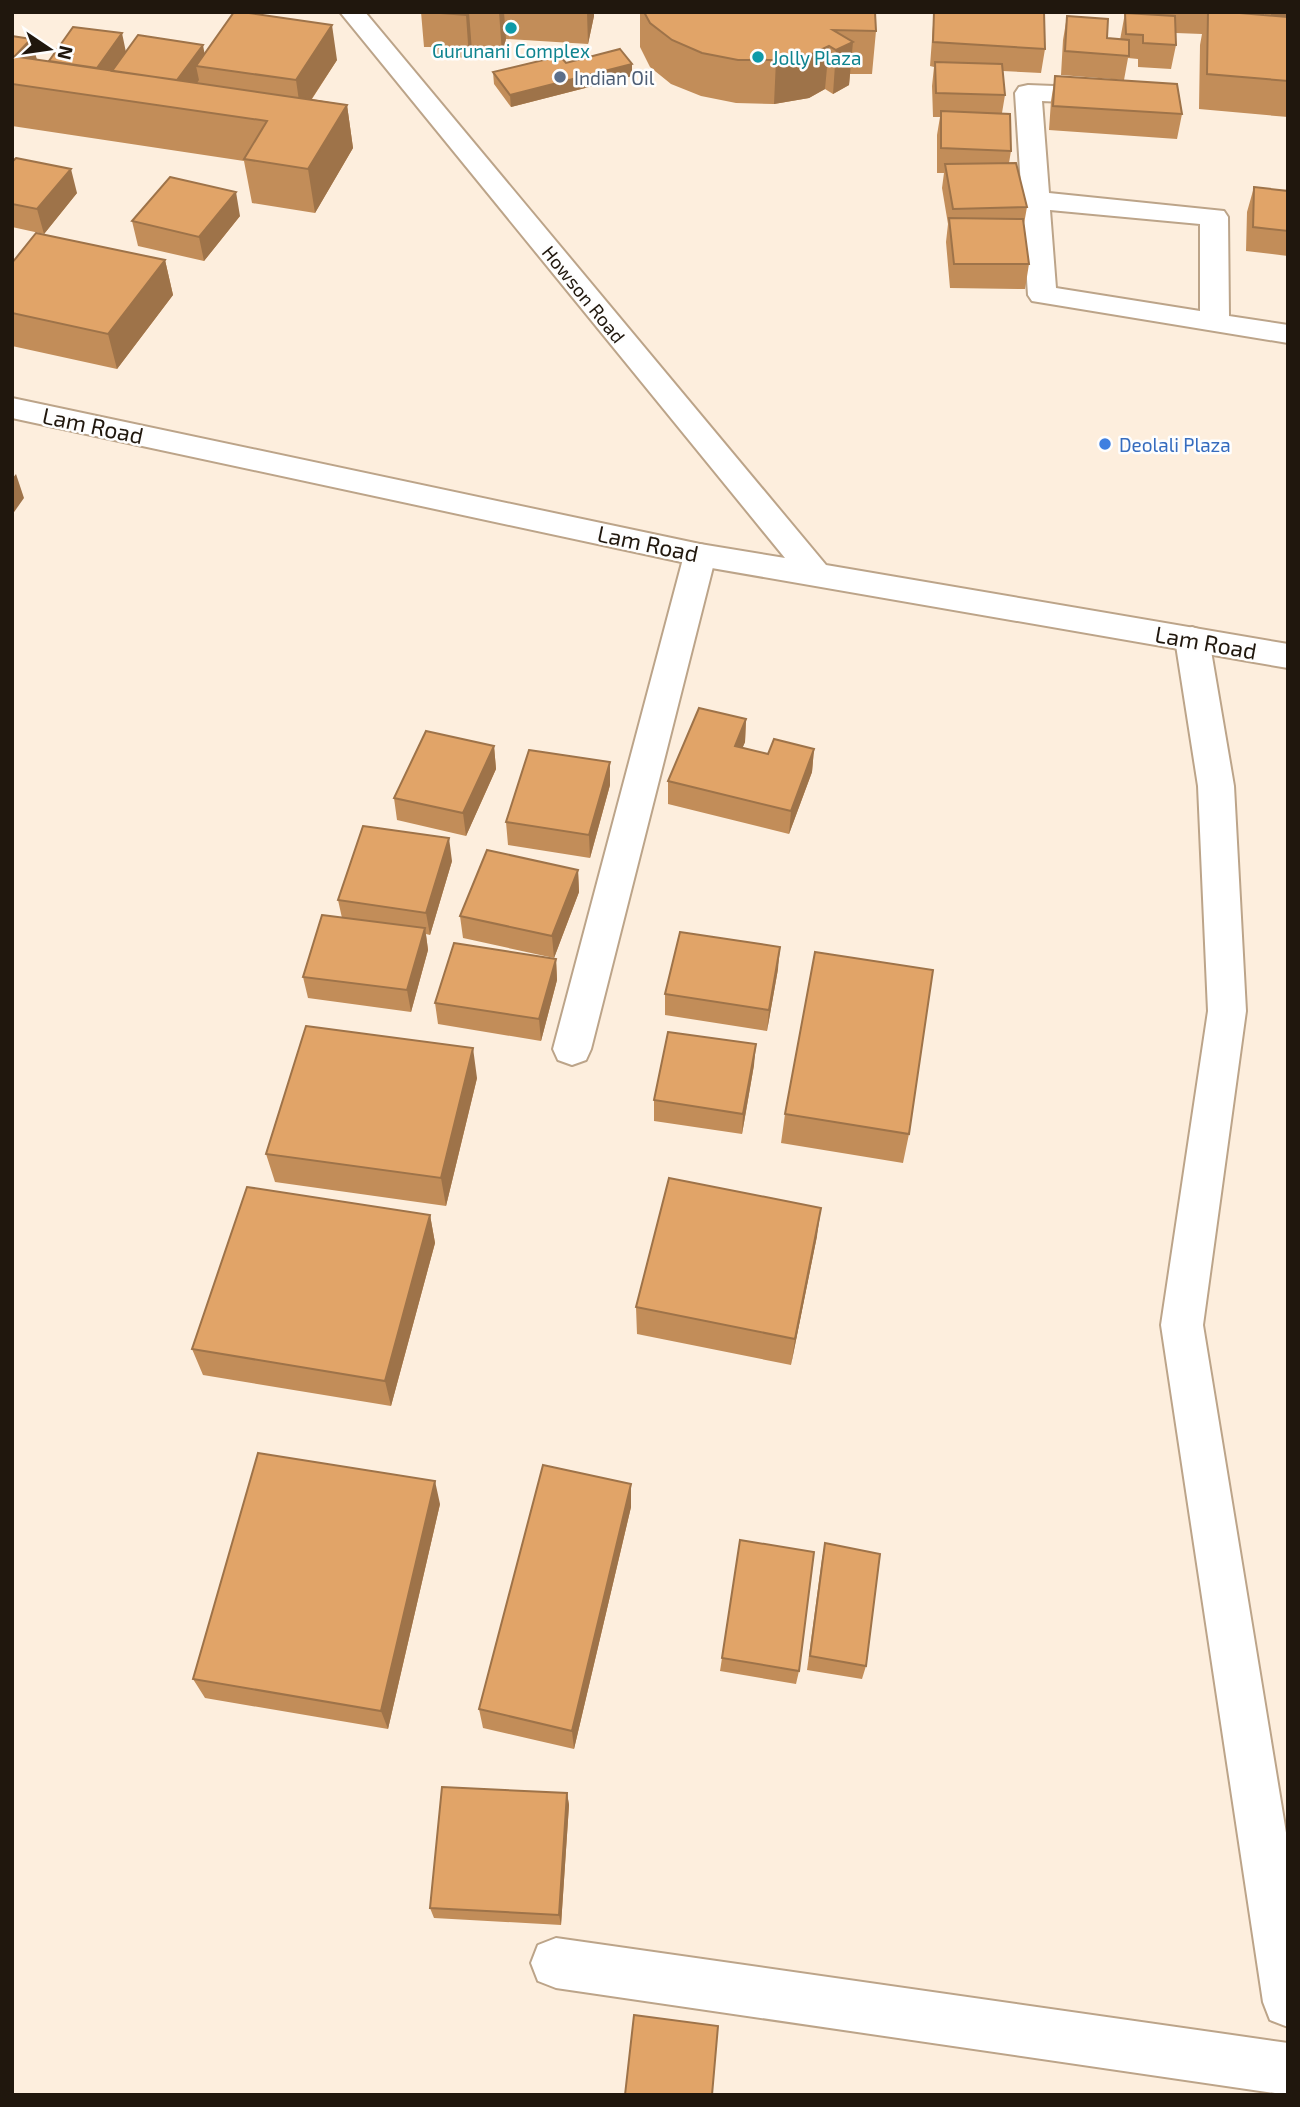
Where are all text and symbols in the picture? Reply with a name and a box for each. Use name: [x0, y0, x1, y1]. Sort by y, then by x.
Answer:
north arrow: [14, 14, 84, 84]
marker: Gurunani Complex: [503, 20, 519, 36]
place label: Gurunani Complex: [432, 39, 590, 62]
text: N: [53, 44, 79, 62]
place label: Jolly Plaza: [772, 46, 861, 69]
marker: Jolly Plaza: [750, 49, 766, 65]
place label: Indian Oil: [574, 66, 655, 89]
marker: Indian Oil: [552, 69, 568, 85]
street label: Howson Road: [538, 241, 630, 347]
street label: Lam Road: [40, 401, 146, 449]
place label: Deolali Plaza: [1119, 433, 1231, 456]
marker: Deolali Plaza: [1097, 436, 1113, 452]
street label: Lam Road: [595, 519, 701, 567]
street label: Lam Road: [1153, 619, 1259, 665]

